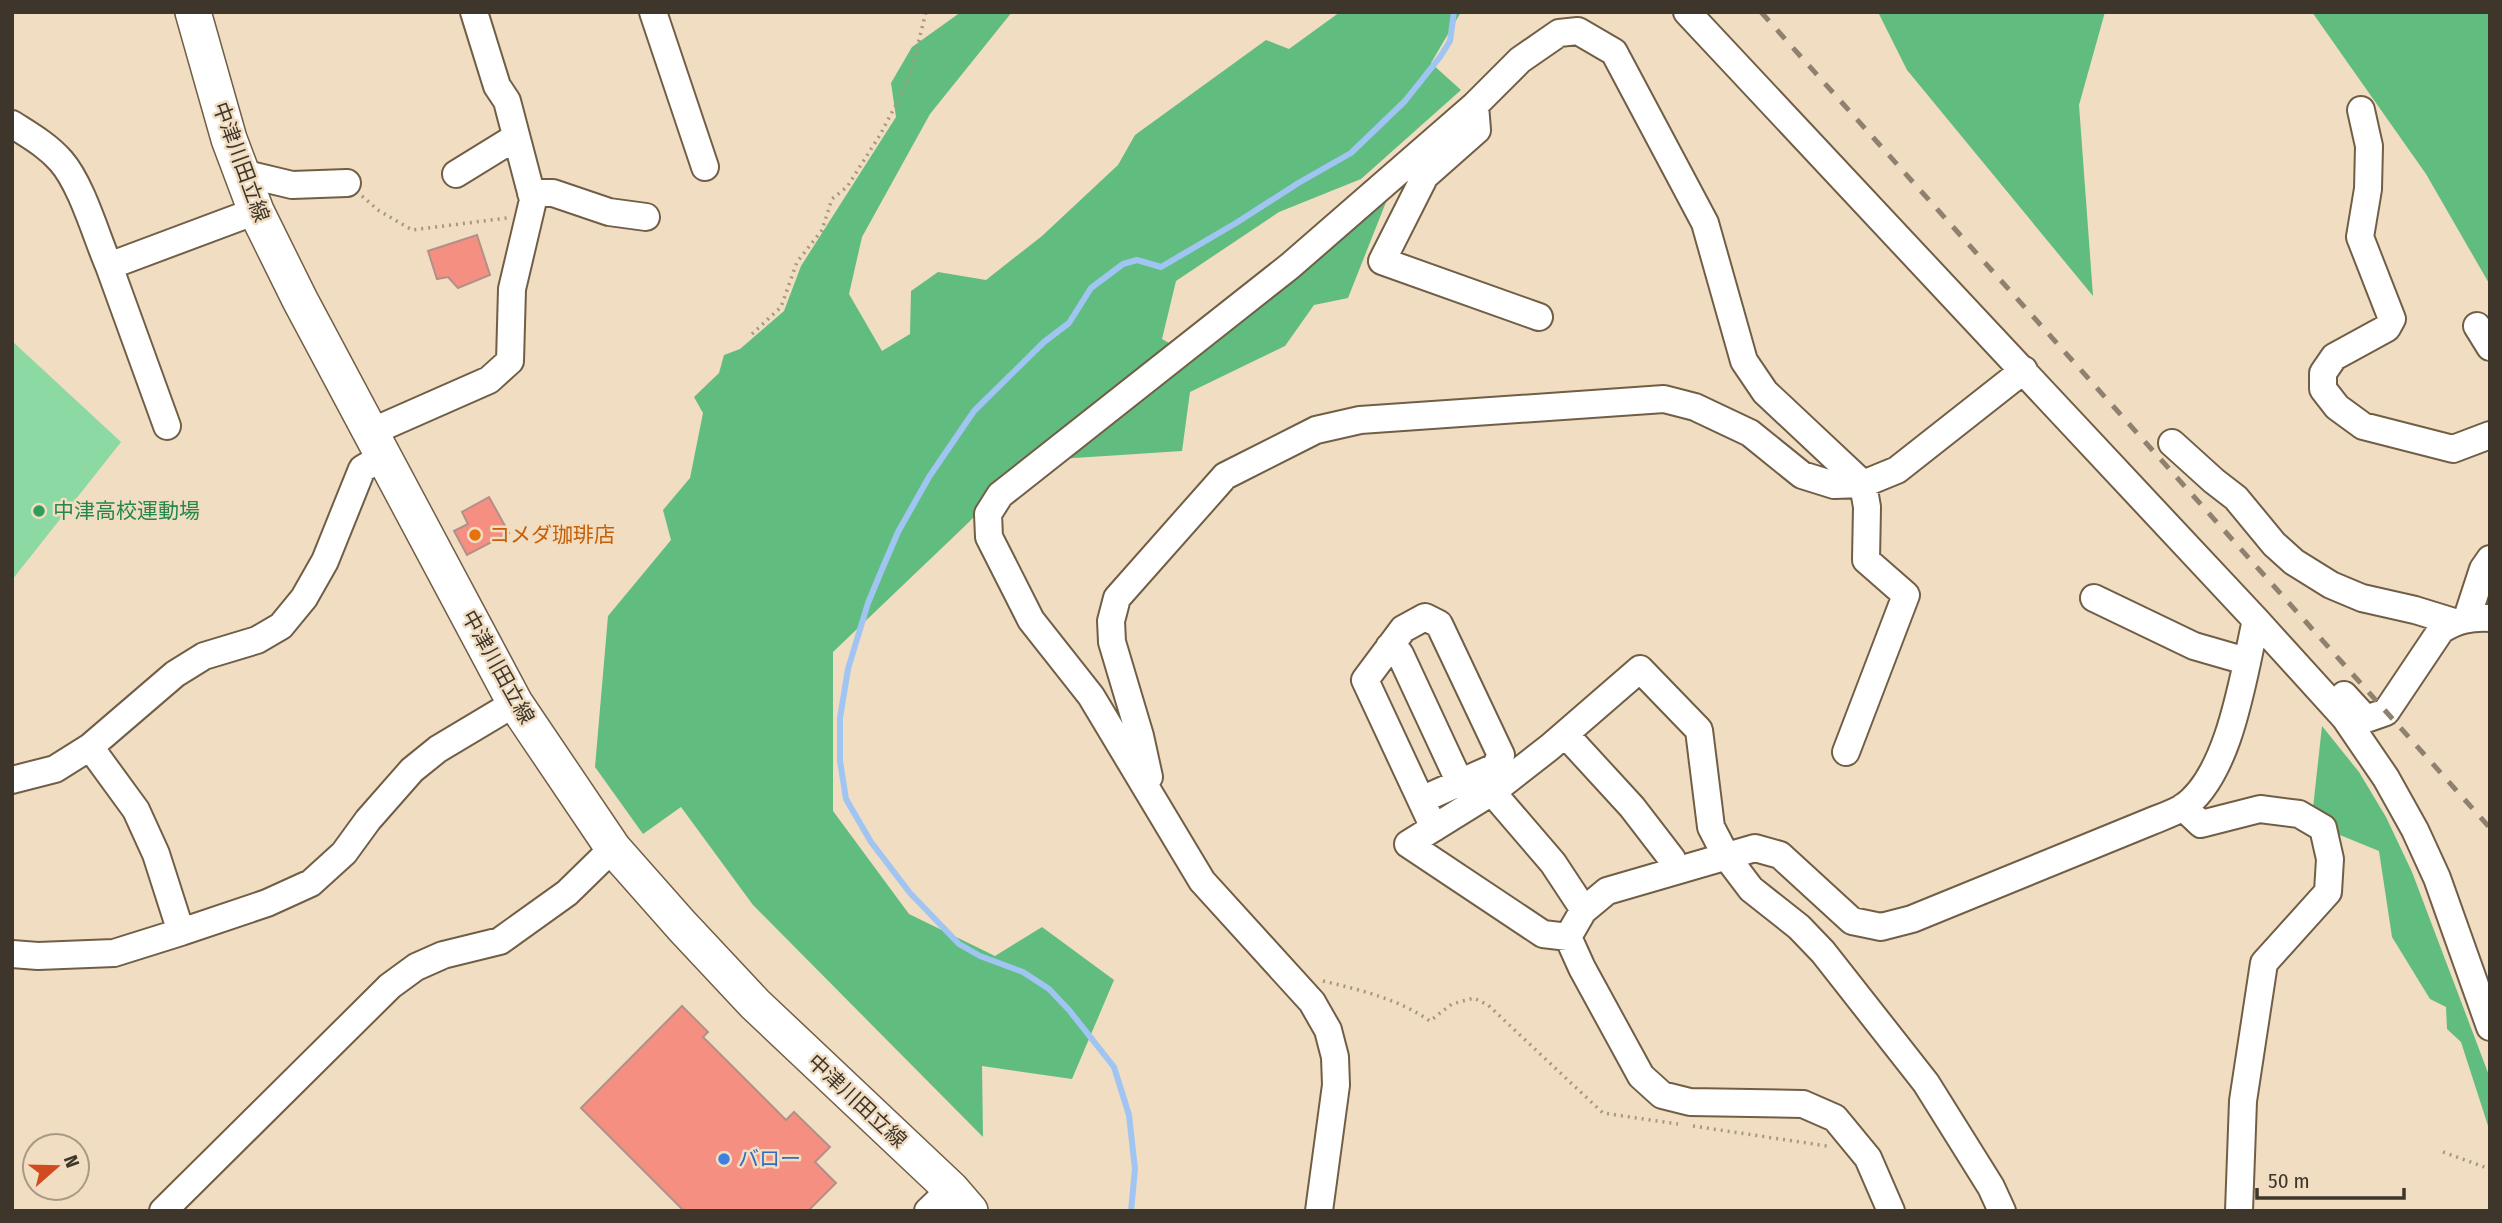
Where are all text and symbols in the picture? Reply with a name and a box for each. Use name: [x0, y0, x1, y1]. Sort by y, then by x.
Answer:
street label: 中津川田立線: [207, 98, 275, 226]
place label: 中津高校運動場: [53, 498, 200, 524]
marker: 中津高校運動場: [31, 503, 47, 519]
place label: コメダ珈琲店: [489, 522, 615, 548]
marker: コメダ珈琲店: [467, 527, 483, 543]
street label: 中津川田立線: [456, 606, 540, 728]
street label: 中津川田立線: [802, 1049, 912, 1153]
north arrow: [21, 1132, 91, 1202]
place label: バロー: [738, 1146, 801, 1172]
marker: バロー: [716, 1151, 732, 1167]
text: N: [59, 1152, 84, 1171]
scale bar: [2257, 1156, 2404, 1200]
text: 50 m: [2268, 1168, 2310, 1194]

